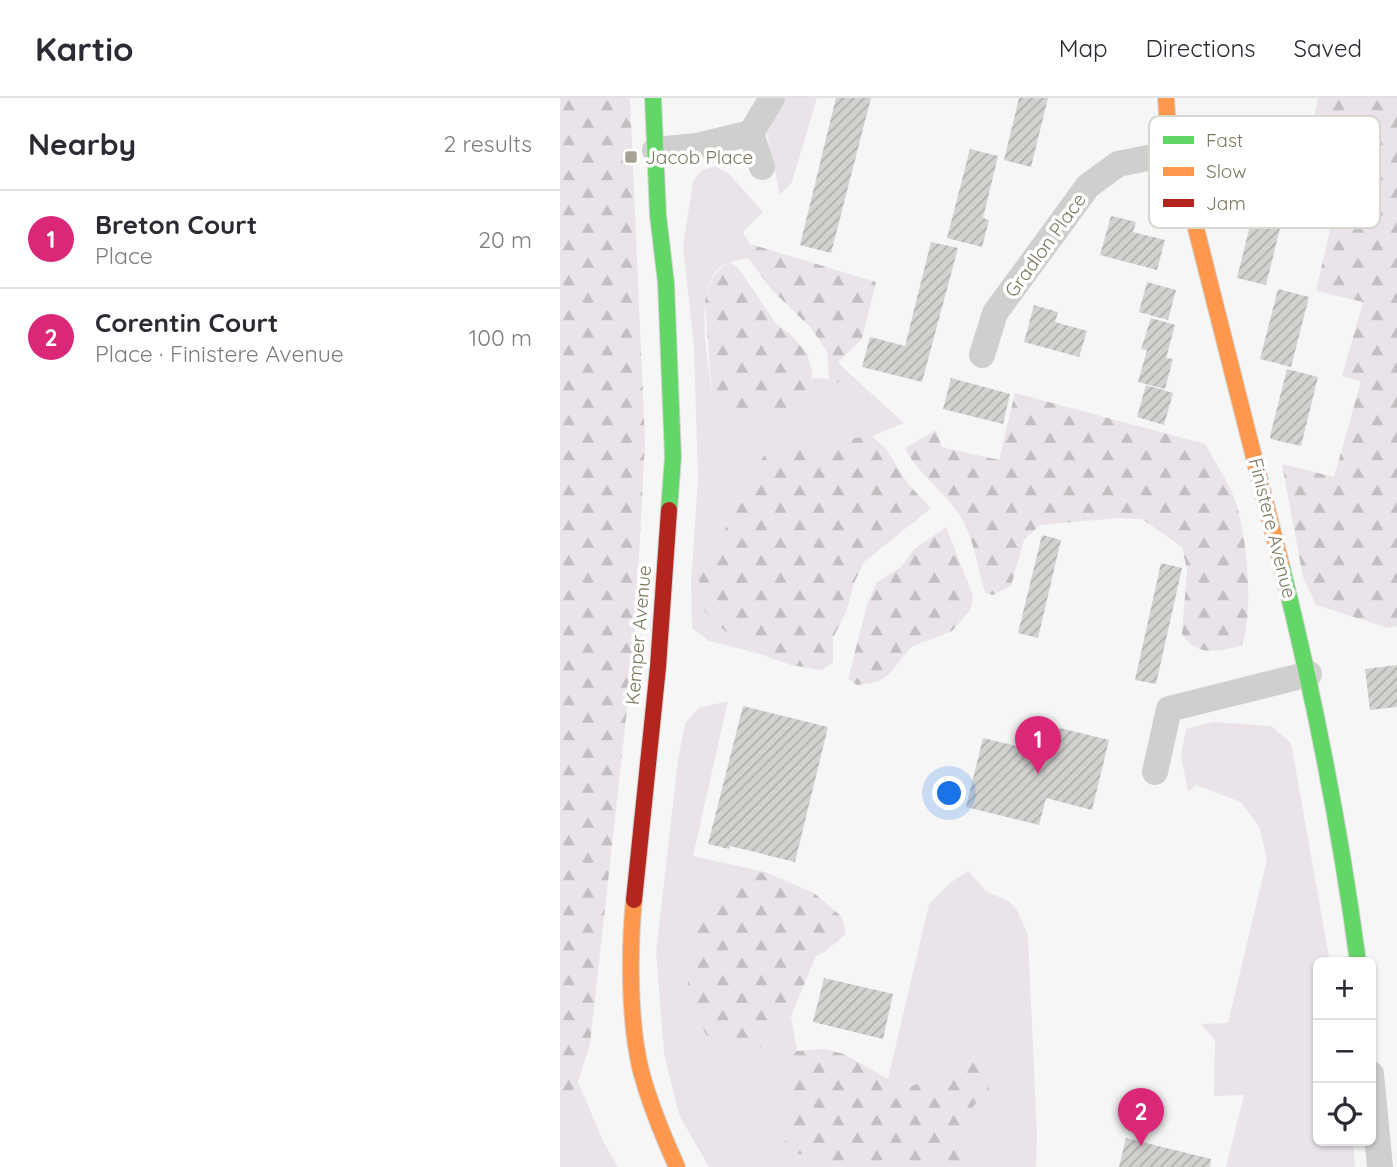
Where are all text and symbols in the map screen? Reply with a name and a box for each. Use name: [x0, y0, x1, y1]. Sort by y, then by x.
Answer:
text: Kartio: [35, 28, 134, 69]
text: Map: [1059, 33, 1108, 63]
text: Directions: [1146, 33, 1256, 63]
text: Saved: [1294, 33, 1362, 63]
legend: [1149, 116, 1380, 228]
text: Nearby: [28, 125, 136, 163]
text: Fast: [1206, 128, 1243, 152]
text: 2 results: [443, 129, 532, 158]
place label: Jacob Place: [645, 145, 753, 169]
marker: Jacob Place: [623, 149, 639, 165]
text: Slow: [1206, 159, 1247, 183]
street label: Gradlon Place: [999, 188, 1091, 302]
text: Jam: [1206, 191, 1246, 215]
text: Breton Court: [95, 208, 257, 241]
text: 1: [47, 225, 55, 254]
text: 20 m: [478, 225, 532, 254]
text: Place: [95, 241, 153, 270]
text: Corentin Court: [95, 306, 278, 339]
text: 2: [44, 323, 58, 352]
text: 100 m: [469, 323, 532, 352]
text: Place · Finistere Avenue: [95, 339, 344, 368]
street label: Finistere Avenue: [1244, 455, 1302, 601]
street label: Kemper Avenue: [620, 564, 656, 706]
pin: 1: [1015, 716, 1061, 774]
your location: [932, 776, 966, 810]
map controls: [1313, 957, 1376, 1146]
button: +: [1313, 957, 1376, 1020]
button: −: [1313, 1020, 1376, 1083]
button: locate: [1313, 1083, 1376, 1146]
pin: 2: [1118, 1088, 1164, 1146]

